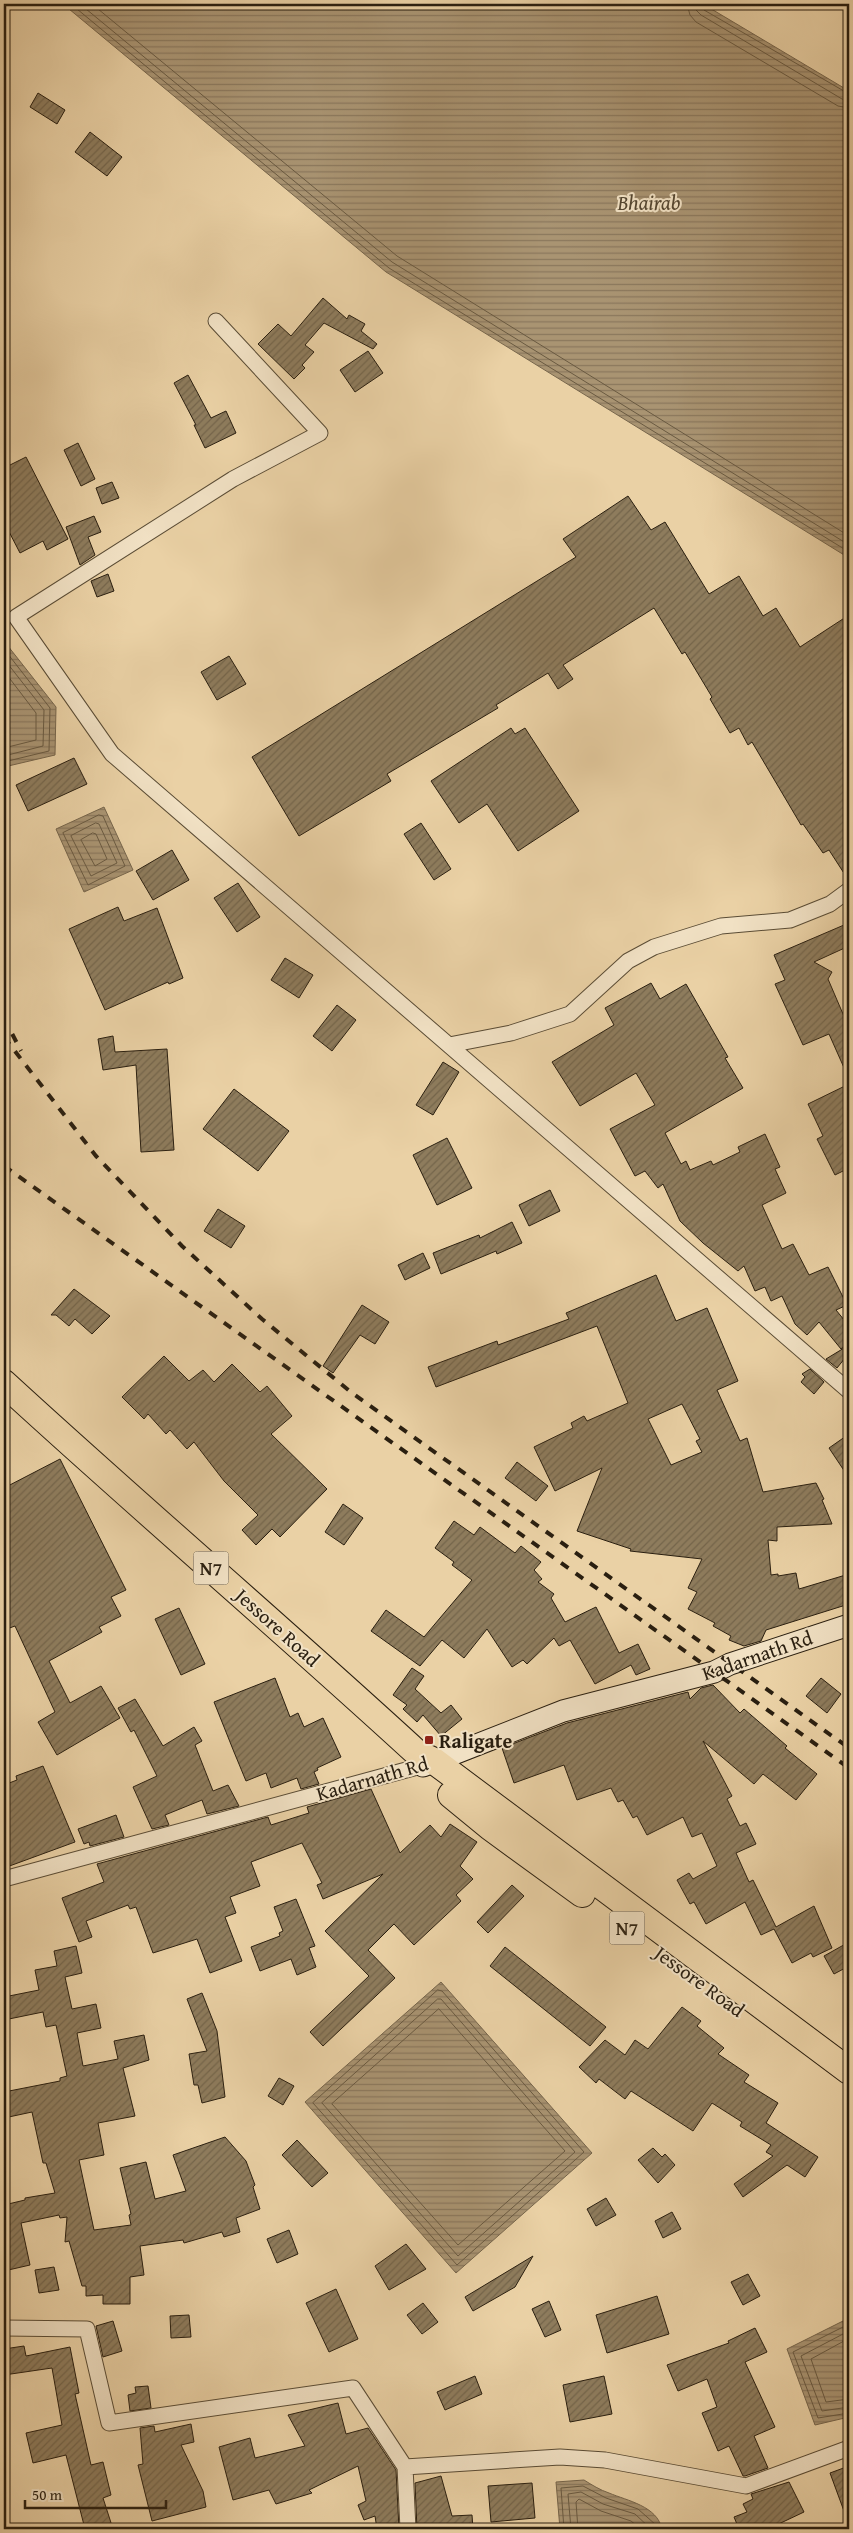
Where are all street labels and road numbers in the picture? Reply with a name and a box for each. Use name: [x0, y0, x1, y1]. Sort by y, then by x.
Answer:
road number: N7: [194, 1552, 228, 1585]
street label: Jessore Road: [227, 1579, 327, 1673]
street label: Kadarnath Rd: [698, 1622, 816, 1687]
street label: Kadarnath Rd: [313, 1748, 432, 1808]
road number: N7: [610, 1912, 644, 1945]
street label: Jessore Road: [646, 1937, 751, 2024]

